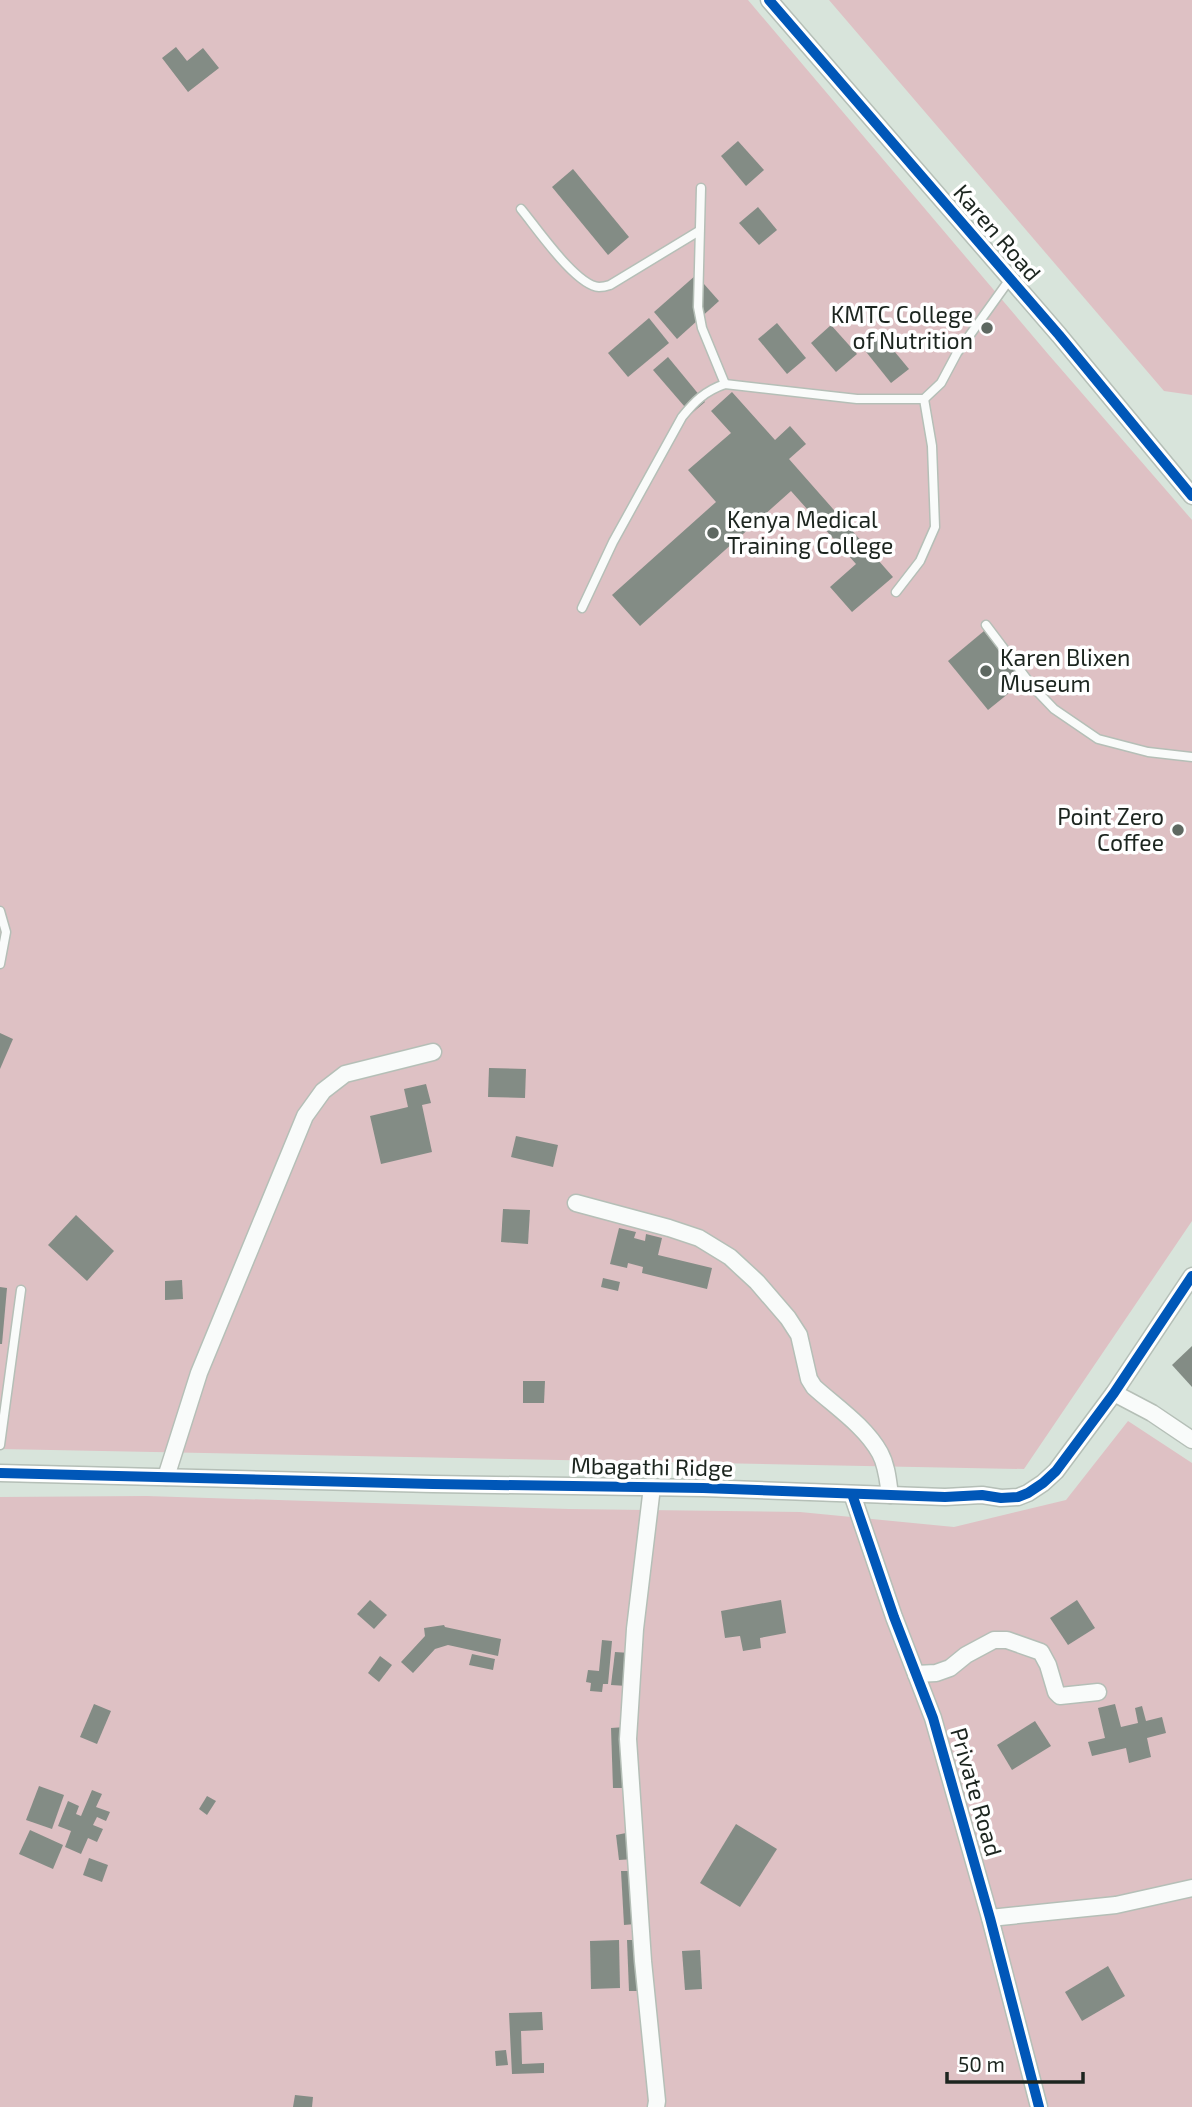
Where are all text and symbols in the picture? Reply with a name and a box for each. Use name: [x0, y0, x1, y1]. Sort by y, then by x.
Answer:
street label: Karen Road: [948, 178, 1047, 286]
place label: KMTC College of Nutrition: [831, 300, 973, 354]
marker: KMTC College of Nutrition: [979, 320, 995, 336]
place label: Kenya Medical Training College: [727, 505, 893, 559]
marker: Kenya Medical Training College: [705, 525, 721, 541]
place label: Karen Blixen Museum: [1000, 643, 1130, 697]
marker: Karen Blixen Museum: [978, 663, 994, 679]
place label: Point Zero Coffee: [1057, 802, 1164, 856]
marker: Point Zero Coffee: [1170, 822, 1186, 838]
street label: Mbagathi Ridge: [571, 1451, 733, 1481]
street label: Private Road: [945, 1724, 1009, 1859]
scale bar: [947, 2040, 1084, 2084]
text: 50 m: [958, 2051, 1005, 2076]

